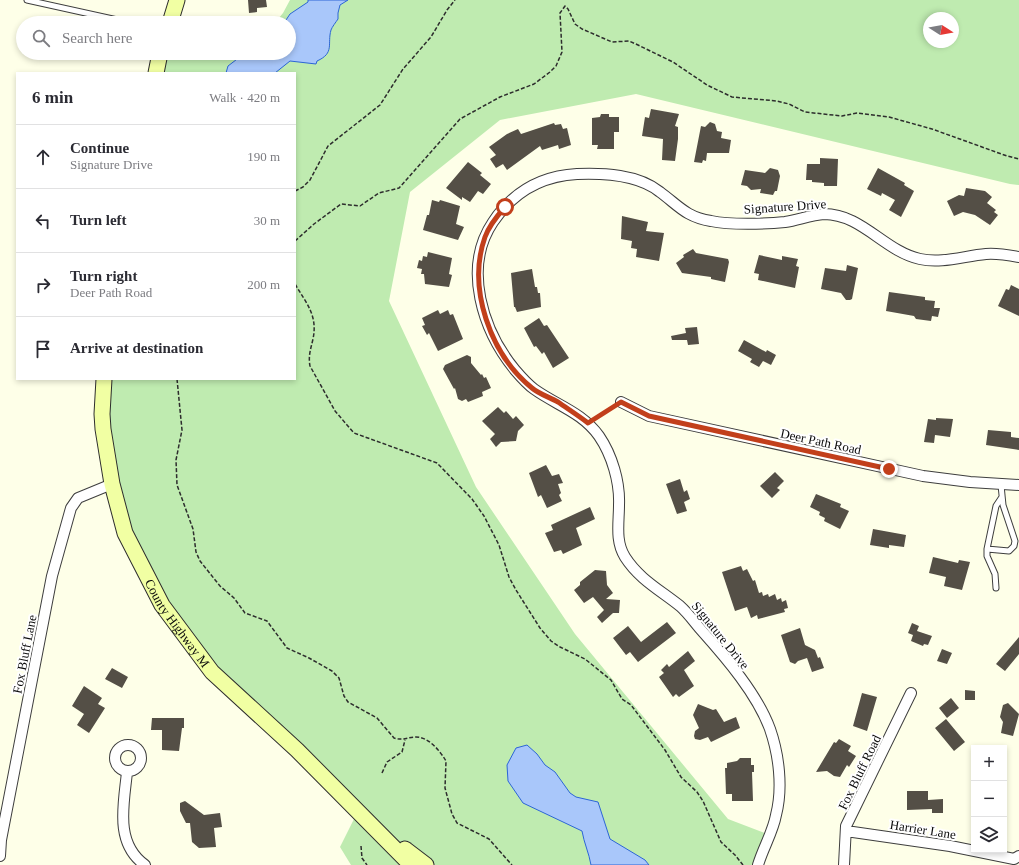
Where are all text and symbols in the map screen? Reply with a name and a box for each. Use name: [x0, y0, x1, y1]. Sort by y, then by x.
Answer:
north arrow: [923, 12, 959, 48]
search box: [16, 16, 296, 60]
icon: search: [30, 27, 52, 49]
text: Search here: [62, 30, 132, 46]
text: 6 min: [32, 88, 73, 107]
text: Walk · 420 m: [209, 90, 280, 105]
text: Continue: [70, 140, 129, 156]
icon: ahead: [32, 146, 54, 168]
text: 190 m: [247, 149, 280, 164]
text: Signature Drive: [70, 157, 153, 172]
street label: Signature Drive: [743, 196, 827, 217]
route start: [496, 198, 514, 216]
icon: left: [32, 210, 54, 232]
text: Turn left: [70, 212, 127, 228]
text: 30 m: [254, 213, 280, 228]
text: Turn right: [70, 268, 137, 284]
icon: right: [32, 274, 54, 296]
text: 200 m: [247, 277, 280, 292]
text: Deer Path Road: [70, 285, 152, 300]
icon: arrive: [32, 338, 54, 360]
text: Arrive at destination: [70, 340, 203, 356]
street label: Deer Path Road: [779, 426, 863, 457]
route end: [880, 460, 898, 478]
street label: County Highway M: [142, 576, 213, 671]
street label: Signature Drive: [689, 598, 753, 672]
street label: Fox Bluff Lane: [10, 613, 40, 695]
street label: Fox Bluff Road: [835, 732, 884, 812]
map controls: [971, 745, 1007, 853]
button: +: [971, 745, 1007, 781]
button: −: [971, 781, 1007, 817]
street label: Harrier Lane: [889, 817, 957, 842]
button: layers: [971, 817, 1007, 853]

